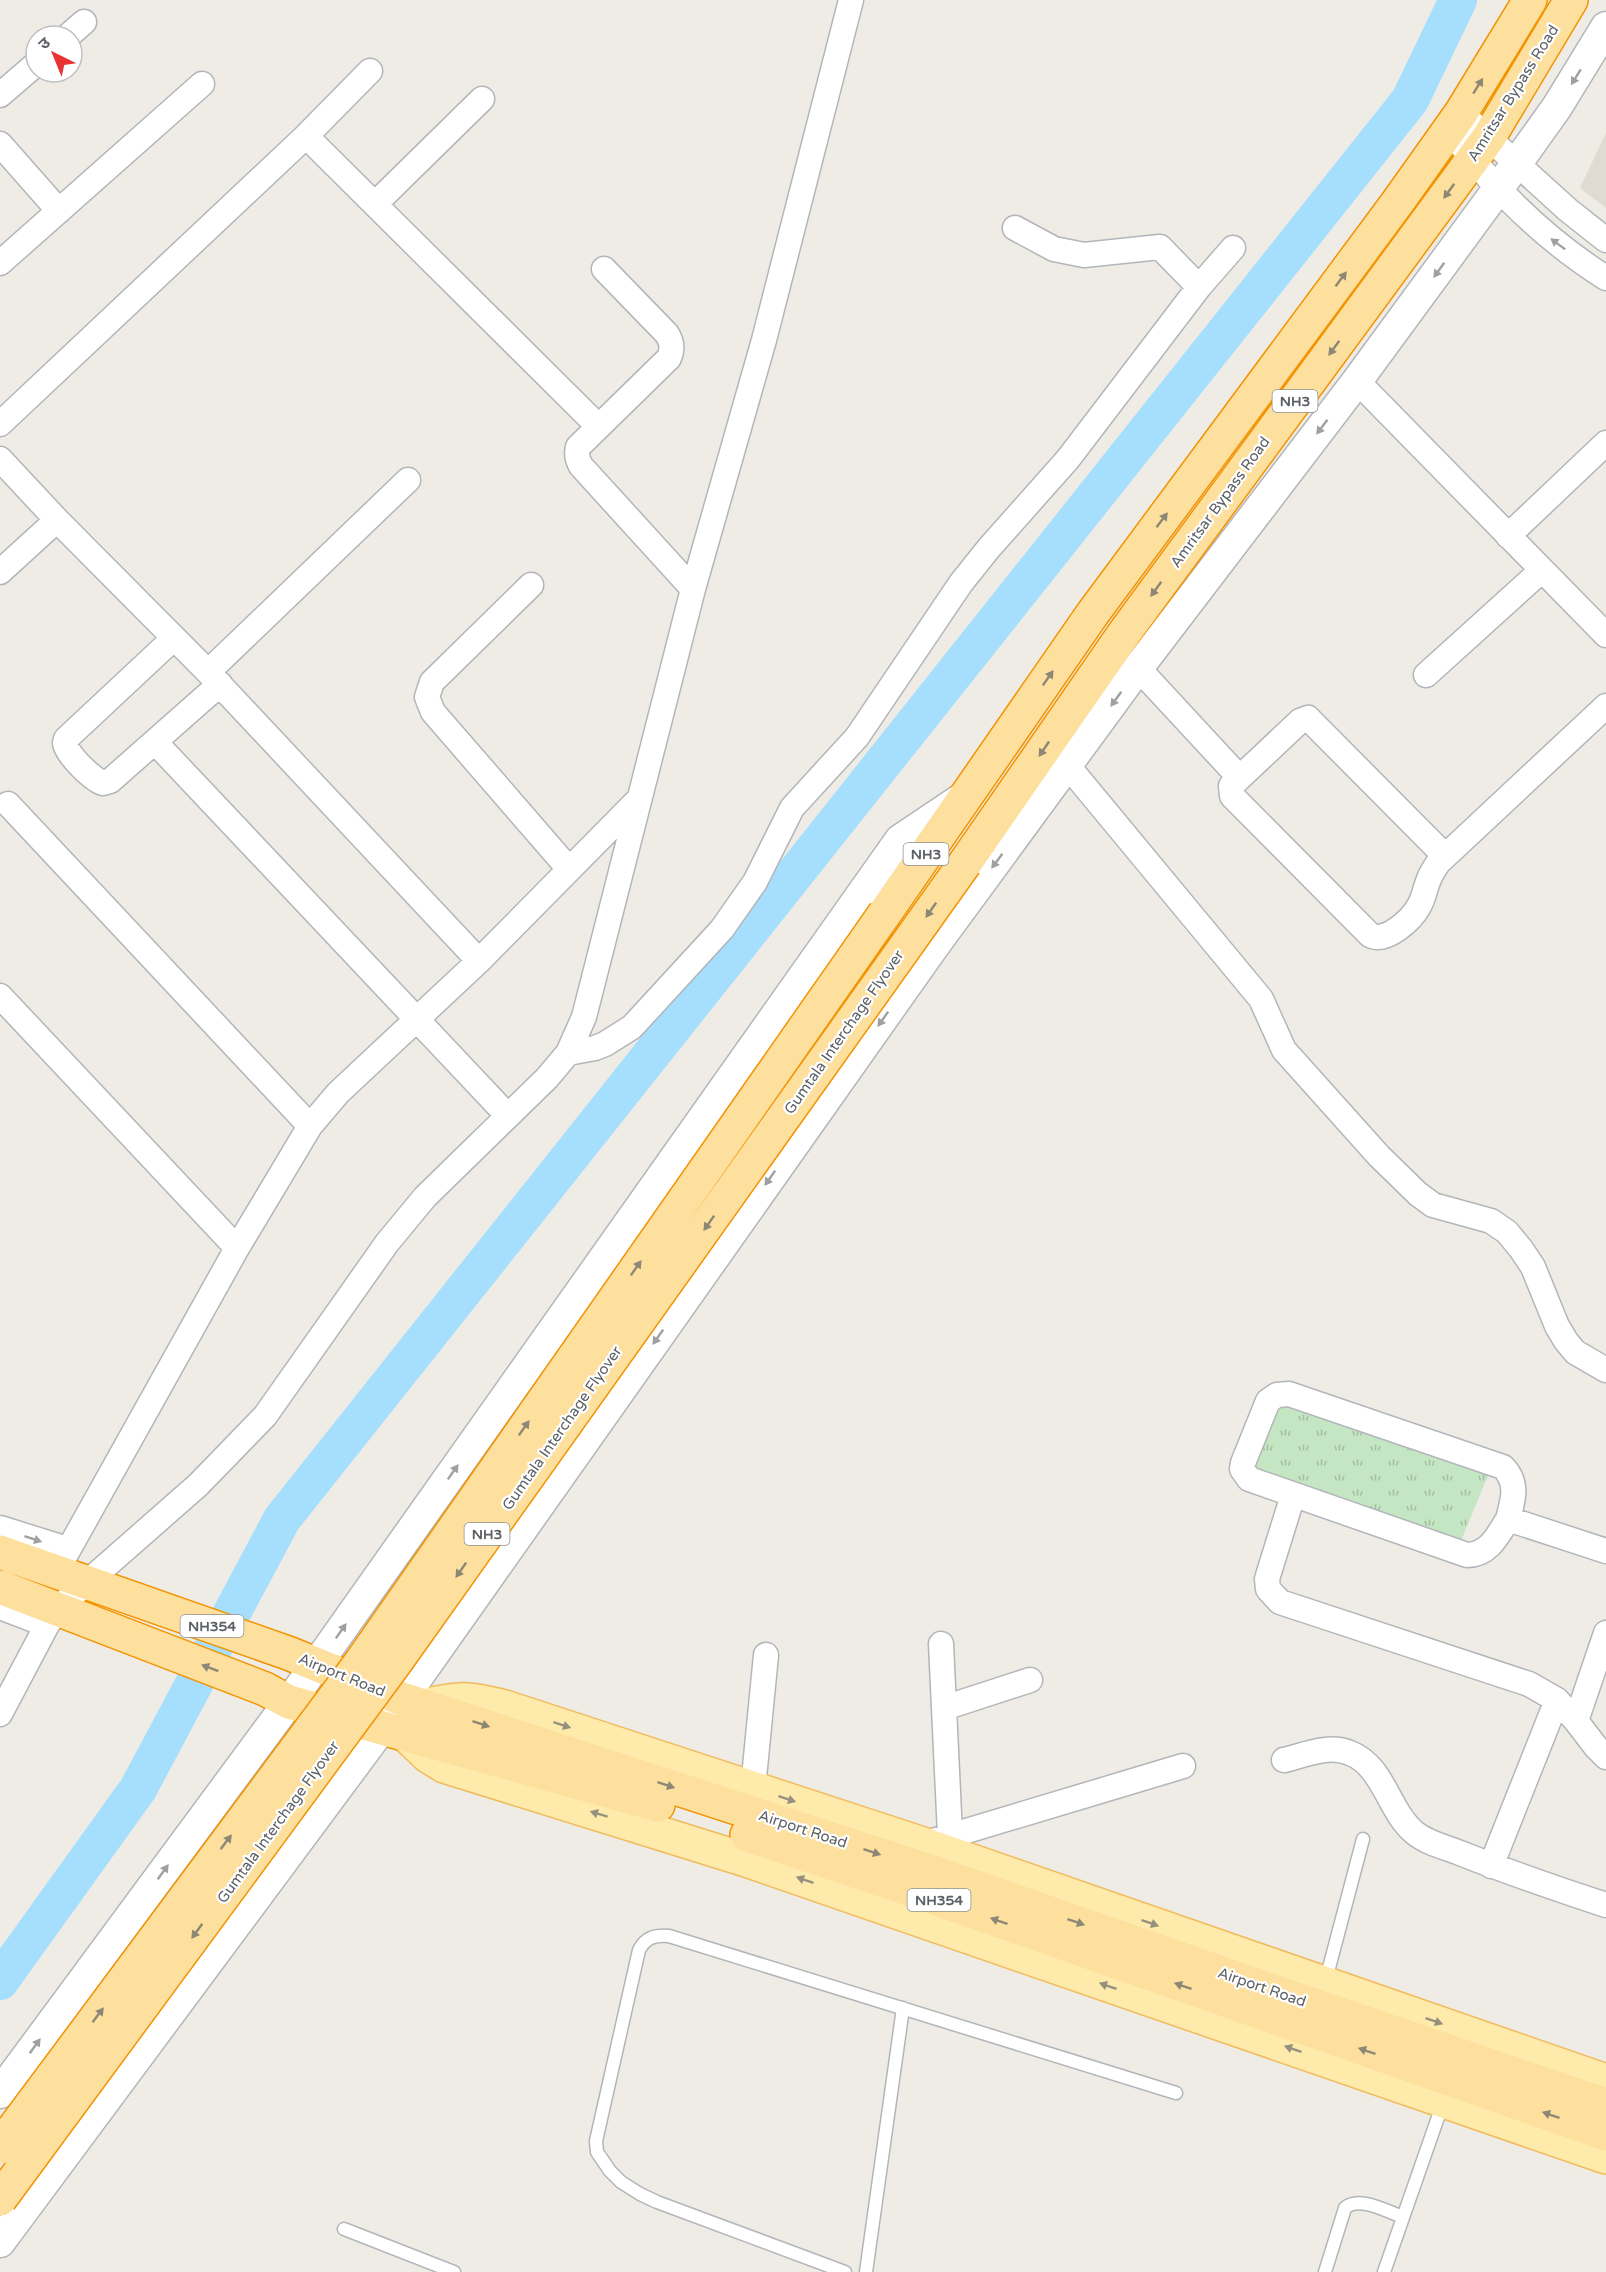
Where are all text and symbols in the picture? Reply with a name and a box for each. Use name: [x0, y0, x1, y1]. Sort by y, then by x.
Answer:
street label: Amritsar Bypass Road: [1464, 21, 1562, 165]
north arrow: [24, 24, 84, 84]
text: उ: [34, 33, 55, 54]
one-way arrow: [1570, 69, 1581, 85]
one-way arrow: [1472, 78, 1483, 94]
one-way arrow: [1444, 183, 1456, 198]
one-way arrow: [1551, 238, 1566, 250]
one-way arrow: [1432, 262, 1445, 278]
one-way arrow: [1334, 271, 1347, 287]
one-way arrow: [1328, 339, 1340, 355]
road number: NH3: [1272, 390, 1318, 412]
one-way arrow: [1317, 419, 1329, 434]
street label: Amritsar Bypass Road: [1166, 433, 1274, 571]
one-way arrow: [1156, 513, 1168, 529]
one-way arrow: [1150, 581, 1162, 597]
one-way arrow: [1042, 671, 1054, 687]
one-way arrow: [1110, 691, 1122, 707]
one-way arrow: [1039, 741, 1050, 758]
road number: NH3: [904, 843, 948, 865]
one-way arrow: [992, 853, 1004, 868]
one-way arrow: [926, 903, 938, 918]
street label: Gumtala Interchage Flyover: [780, 946, 908, 1118]
one-way arrow: [877, 1010, 889, 1026]
one-way arrow: [764, 1169, 776, 1185]
one-way arrow: [703, 1215, 715, 1230]
one-way arrow: [630, 1261, 642, 1277]
one-way arrow: [652, 1329, 664, 1345]
street label: Gumtala Interchage Flyover: [498, 1342, 626, 1514]
one-way arrow: [518, 1421, 530, 1437]
one-way arrow: [447, 1464, 459, 1480]
road number: NH3: [464, 1523, 510, 1545]
one-way arrow: [24, 1535, 42, 1544]
one-way arrow: [455, 1561, 467, 1577]
road number: NH354: [180, 1615, 244, 1637]
one-way arrow: [335, 1623, 347, 1639]
street label: Airport Road: [296, 1649, 388, 1701]
one-way arrow: [201, 1663, 219, 1672]
one-way arrow: [472, 1720, 490, 1730]
one-way arrow: [553, 1721, 571, 1731]
street label: Gumtala Interchage Flyover: [213, 1737, 343, 1907]
one-way arrow: [657, 1781, 675, 1790]
one-way arrow: [778, 1795, 796, 1805]
street label: Airport Road: [756, 1806, 850, 1852]
one-way arrow: [590, 1809, 608, 1818]
one-way arrow: [220, 1834, 233, 1850]
one-way arrow: [863, 1847, 881, 1857]
one-way arrow: [157, 1865, 169, 1881]
one-way arrow: [796, 1875, 814, 1884]
road number: NH354: [908, 1889, 970, 1911]
one-way arrow: [990, 1916, 1008, 1926]
one-way arrow: [1067, 1917, 1085, 1927]
one-way arrow: [1142, 1919, 1160, 1929]
one-way arrow: [192, 1923, 204, 1938]
street label: Airport Road: [1215, 1963, 1309, 2011]
one-way arrow: [1174, 1980, 1192, 1990]
one-way arrow: [1099, 1981, 1117, 1990]
one-way arrow: [91, 2008, 103, 2023]
one-way arrow: [1425, 2017, 1443, 2027]
one-way arrow: [28, 2039, 40, 2054]
one-way arrow: [1283, 2044, 1301, 2054]
one-way arrow: [1358, 2045, 1376, 2055]
one-way arrow: [1542, 2110, 1560, 2120]

